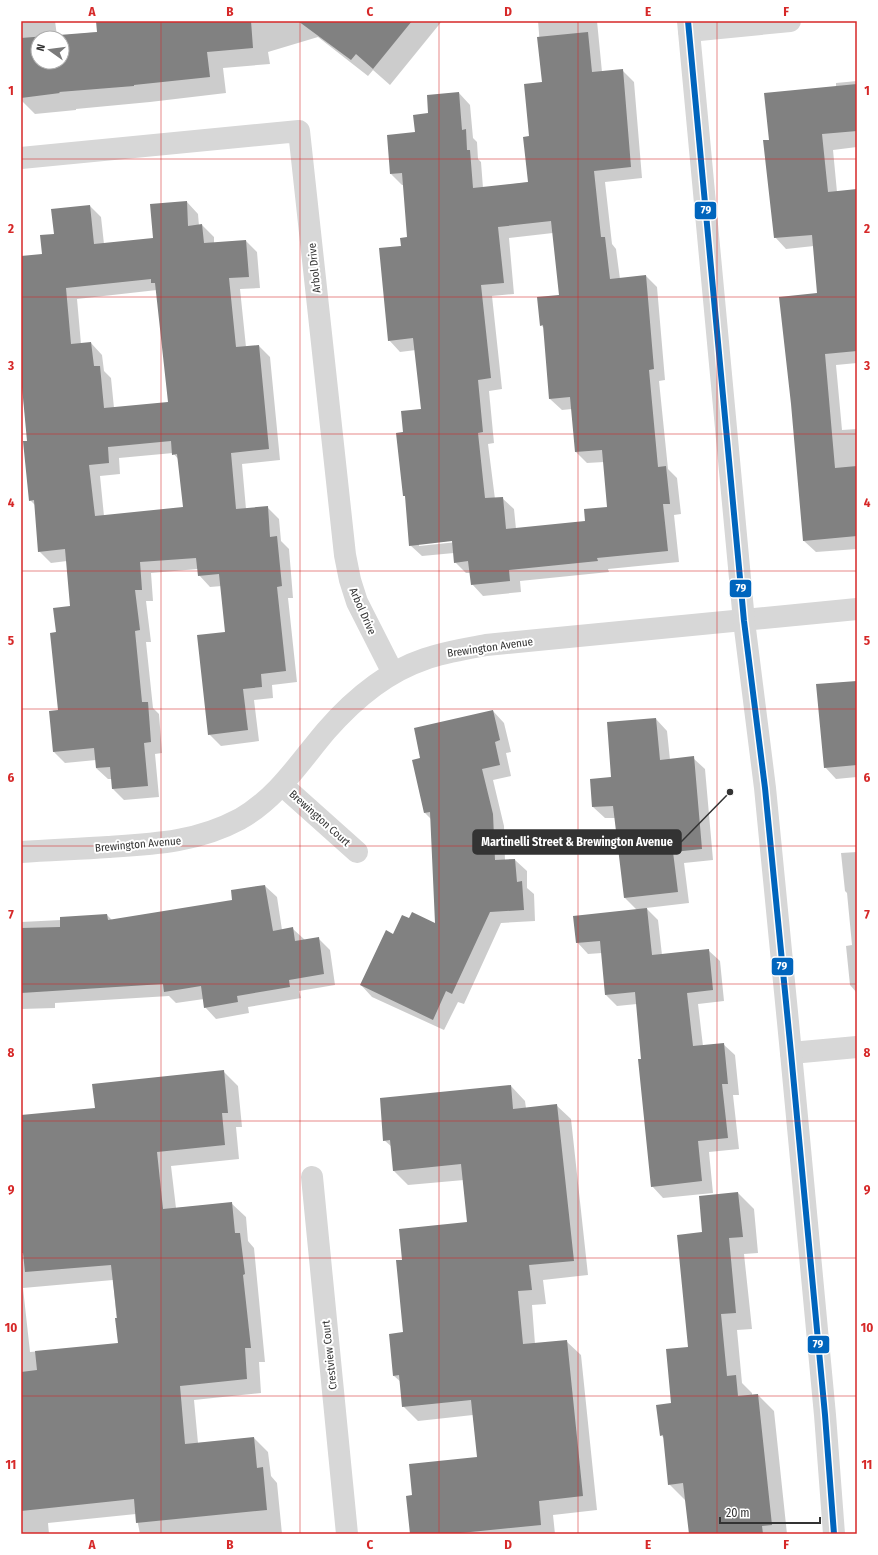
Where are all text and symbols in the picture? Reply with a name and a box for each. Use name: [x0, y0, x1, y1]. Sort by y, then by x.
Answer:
text: A: [87, 4, 96, 19]
text: B: [226, 4, 234, 19]
text: C: [367, 4, 374, 19]
text: D: [504, 4, 512, 19]
text: E: [645, 4, 651, 19]
text: F: [783, 4, 789, 19]
north arrow: [30, 30, 70, 70]
text: N: [34, 43, 48, 52]
text: 1: [8, 83, 14, 98]
text: 1: [864, 83, 870, 98]
line badge: 79: [694, 201, 717, 220]
text: 79: [701, 204, 711, 217]
text: 2: [7, 221, 14, 236]
text: 2: [863, 221, 870, 236]
street label: Arbol Drive: [305, 242, 324, 294]
text: 3: [7, 358, 14, 373]
text: 3: [863, 358, 870, 373]
text: 4: [8, 495, 15, 510]
text: 4: [864, 495, 871, 510]
line badge: 79: [729, 579, 752, 598]
text: 79: [736, 582, 746, 595]
street label: Arbol Drive: [346, 586, 379, 637]
text: 5: [8, 633, 14, 648]
text: 5: [864, 633, 870, 648]
street label: Brewington Avenue: [446, 635, 534, 660]
text: 6: [8, 770, 15, 785]
text: 6: [864, 770, 871, 785]
street label: Brewington Court: [286, 787, 353, 850]
callout: Martinelli Street & Brewington Avenue: [473, 830, 681, 854]
street label: Brewington Avenue: [94, 834, 182, 855]
text: Martinelli Street & Brewington Avenue: [481, 835, 673, 849]
text: 7: [8, 907, 14, 922]
text: 7: [864, 907, 870, 922]
line badge: 79: [771, 957, 794, 976]
text: 79: [777, 960, 787, 973]
text: 8: [8, 1045, 15, 1060]
text: 8: [864, 1045, 871, 1060]
text: 9: [8, 1182, 15, 1197]
text: 9: [864, 1182, 871, 1197]
street label: Crestview Court: [319, 1319, 340, 1390]
text: 10: [5, 1320, 17, 1335]
text: 10: [861, 1320, 873, 1335]
line badge: 79: [807, 1335, 830, 1354]
text: 79: [813, 1338, 823, 1351]
text: 11: [6, 1457, 16, 1472]
text: 11: [862, 1457, 872, 1472]
scale bar: [720, 1499, 820, 1525]
text: 20 m: [726, 1506, 750, 1520]
text: A: [87, 1537, 96, 1552]
text: B: [226, 1537, 234, 1552]
text: C: [367, 1537, 374, 1552]
text: D: [504, 1537, 512, 1552]
text: E: [645, 1537, 651, 1552]
text: F: [783, 1537, 789, 1552]

